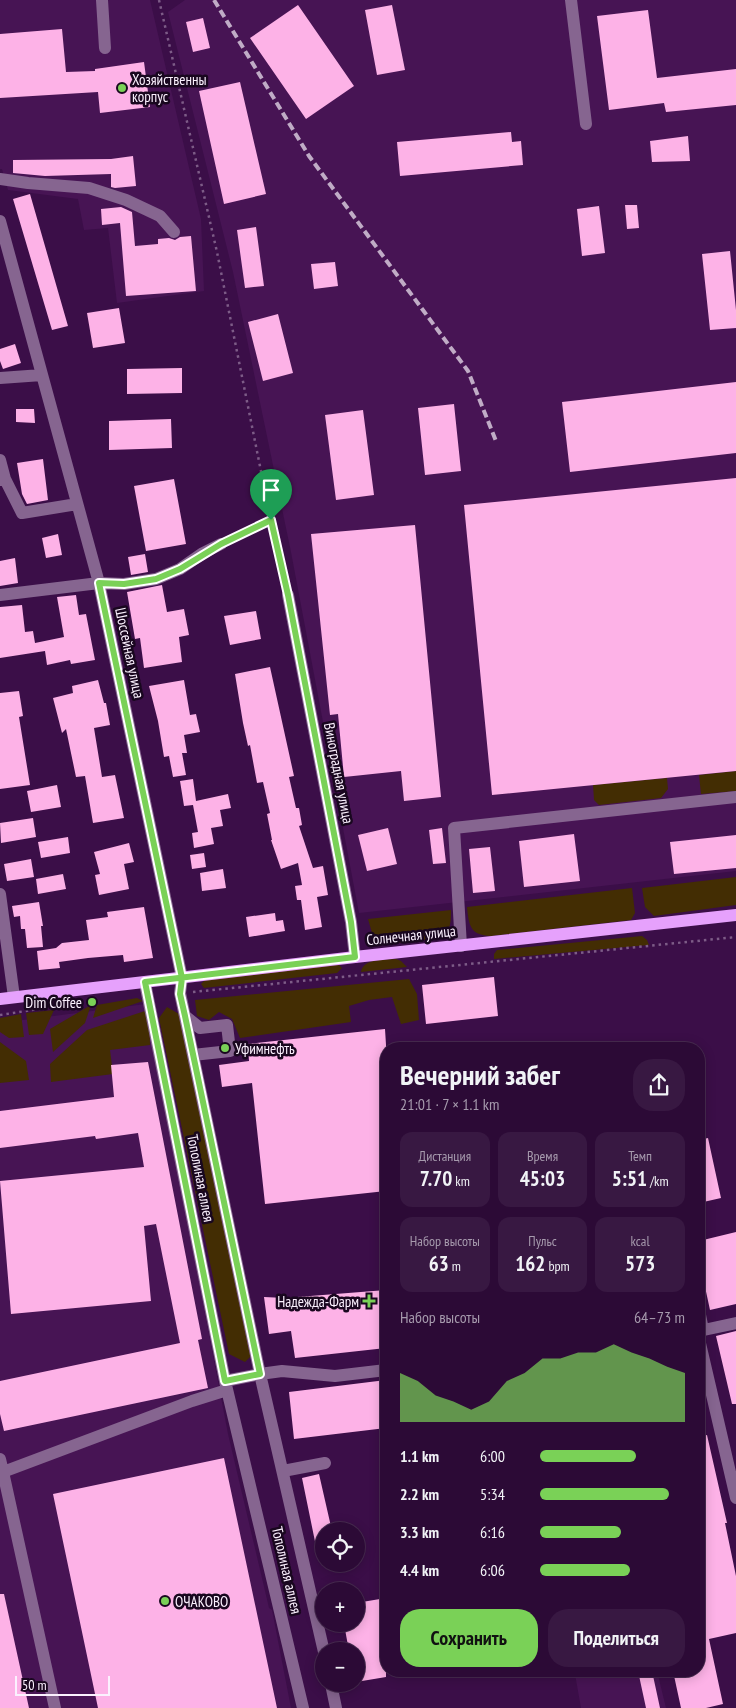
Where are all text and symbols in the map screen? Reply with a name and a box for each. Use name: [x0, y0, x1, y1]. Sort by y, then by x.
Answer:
place label: Хозяйственны корпус: [132, 70, 206, 106]
marker: Хозяйственны корпус: [116, 82, 128, 94]
pin: [250, 469, 292, 520]
icon: arrive: [257, 476, 285, 504]
street label: Шоссейная улица: [111, 606, 149, 700]
street label: Виноградная улица: [320, 721, 358, 825]
street label: Солнечная улица: [365, 921, 457, 949]
place label: Dim Coffee: [25, 993, 82, 1012]
marker: Dim Coffee: [86, 996, 98, 1008]
place label: Уфимнефть: [235, 1039, 295, 1058]
marker: Уфимнефть: [219, 1042, 231, 1054]
text: Вечерний забег: [400, 1056, 560, 1093]
button: share: [633, 1059, 685, 1111]
text: 21:01 · 7 × 1.1 km: [400, 1094, 500, 1114]
street label: Тополиная аллея: [183, 1133, 219, 1224]
text: Дистанция: [419, 1147, 471, 1165]
text: Время: [527, 1147, 558, 1165]
text: Темп: [628, 1147, 652, 1165]
text: 7.70: [420, 1165, 452, 1192]
text: 45:03: [520, 1165, 565, 1192]
text: 5:51: [612, 1165, 647, 1192]
text: km: [452, 1172, 470, 1190]
text: /km: [647, 1172, 669, 1190]
text: Набор высоты: [410, 1232, 480, 1250]
text: Пульс: [528, 1232, 557, 1250]
text: kcal: [631, 1232, 650, 1250]
text: 63: [429, 1250, 449, 1277]
text: 162: [515, 1250, 545, 1277]
text: 573: [625, 1250, 655, 1277]
text: m: [449, 1257, 461, 1275]
text: bpm: [545, 1257, 570, 1275]
place label: Надежда-Фарм: [277, 1292, 359, 1311]
marker: Надежда-Фарм: [363, 1295, 375, 1307]
text: Набор высоты: [400, 1307, 480, 1327]
text: 64–73 m: [634, 1307, 685, 1327]
text: 1.1 km: [400, 1446, 439, 1466]
text: 6:00: [480, 1446, 505, 1466]
text: 2.2 km: [400, 1484, 439, 1504]
text: 5:34: [480, 1484, 505, 1504]
map controls: [315, 1522, 365, 1692]
button: locate: [315, 1522, 365, 1572]
text: 3.3 km: [400, 1522, 439, 1542]
text: 6:16: [480, 1522, 505, 1542]
street label: Тополиная аллея: [268, 1525, 306, 1616]
text: 4.4 km: [400, 1560, 439, 1580]
text: 6:06: [480, 1560, 505, 1580]
button: +: [315, 1582, 365, 1632]
place label: ОЧАКОВО: [175, 1592, 228, 1611]
marker: ОЧАКОВО: [159, 1595, 171, 1607]
button: Сохранить: [400, 1609, 538, 1667]
button: Поделиться: [548, 1609, 685, 1667]
button: −: [315, 1642, 365, 1692]
scale bar: [15, 1673, 110, 1696]
text: 50 m: [22, 1676, 47, 1694]

